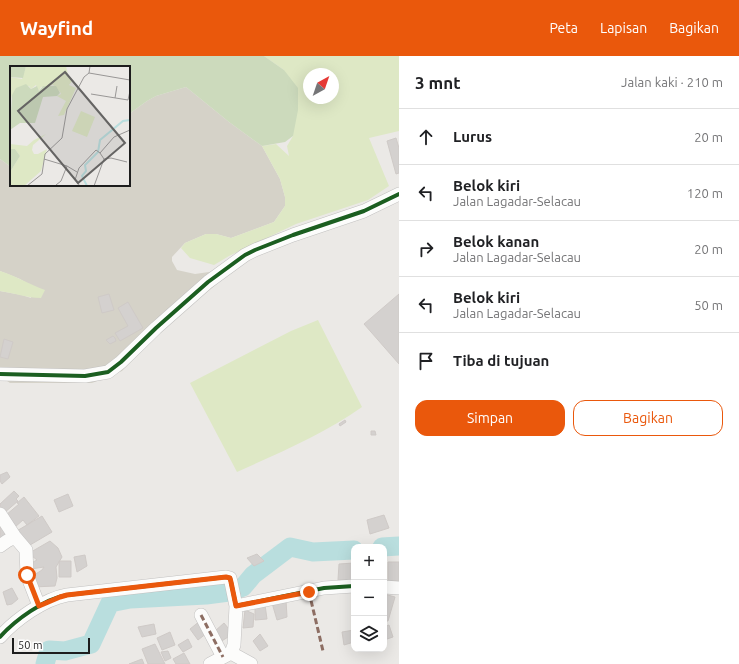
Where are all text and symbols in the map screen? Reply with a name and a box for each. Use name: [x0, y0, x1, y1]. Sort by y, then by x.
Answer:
text: Wayfind: [20, 17, 93, 39]
text: Peta: [550, 20, 578, 36]
text: Lapisan: [600, 20, 647, 36]
text: Bagikan: [669, 20, 719, 36]
inset map: [10, 66, 130, 186]
north arrow: [303, 68, 339, 104]
text: 3 mnt: [415, 73, 461, 92]
text: Jalan kaki · 210 m: [621, 75, 723, 89]
icon: ahead: [415, 126, 437, 148]
text: Lurus: [453, 128, 492, 145]
text: 20 m: [694, 130, 723, 144]
text: Belok kiri: [453, 177, 520, 194]
icon: left: [415, 182, 437, 204]
text: 120 m: [687, 186, 723, 200]
text: Jalan Lagadar-Selacau: [453, 194, 581, 208]
text: Belok kanan: [453, 233, 539, 250]
icon: right: [415, 238, 437, 260]
text: 20 m: [694, 242, 723, 256]
text: Jalan Lagadar-Selacau: [453, 250, 581, 264]
text: Belok kiri: [453, 289, 520, 306]
icon: left: [415, 294, 437, 316]
text: 50 m: [694, 298, 723, 312]
text: Jalan Lagadar-Selacau: [453, 306, 581, 320]
icon: arrive: [415, 350, 437, 372]
text: Tiba di tujuan: [453, 352, 549, 369]
button: Simpan: [415, 400, 565, 436]
button: Bagikan: [573, 400, 723, 436]
map controls: [351, 544, 387, 652]
button: +: [351, 544, 387, 580]
route start: [18, 566, 36, 584]
button: −: [351, 580, 387, 616]
route end: [300, 583, 318, 601]
button: layers: [351, 616, 387, 652]
scale bar: [12, 636, 90, 655]
text: 50 m: [18, 639, 42, 651]

